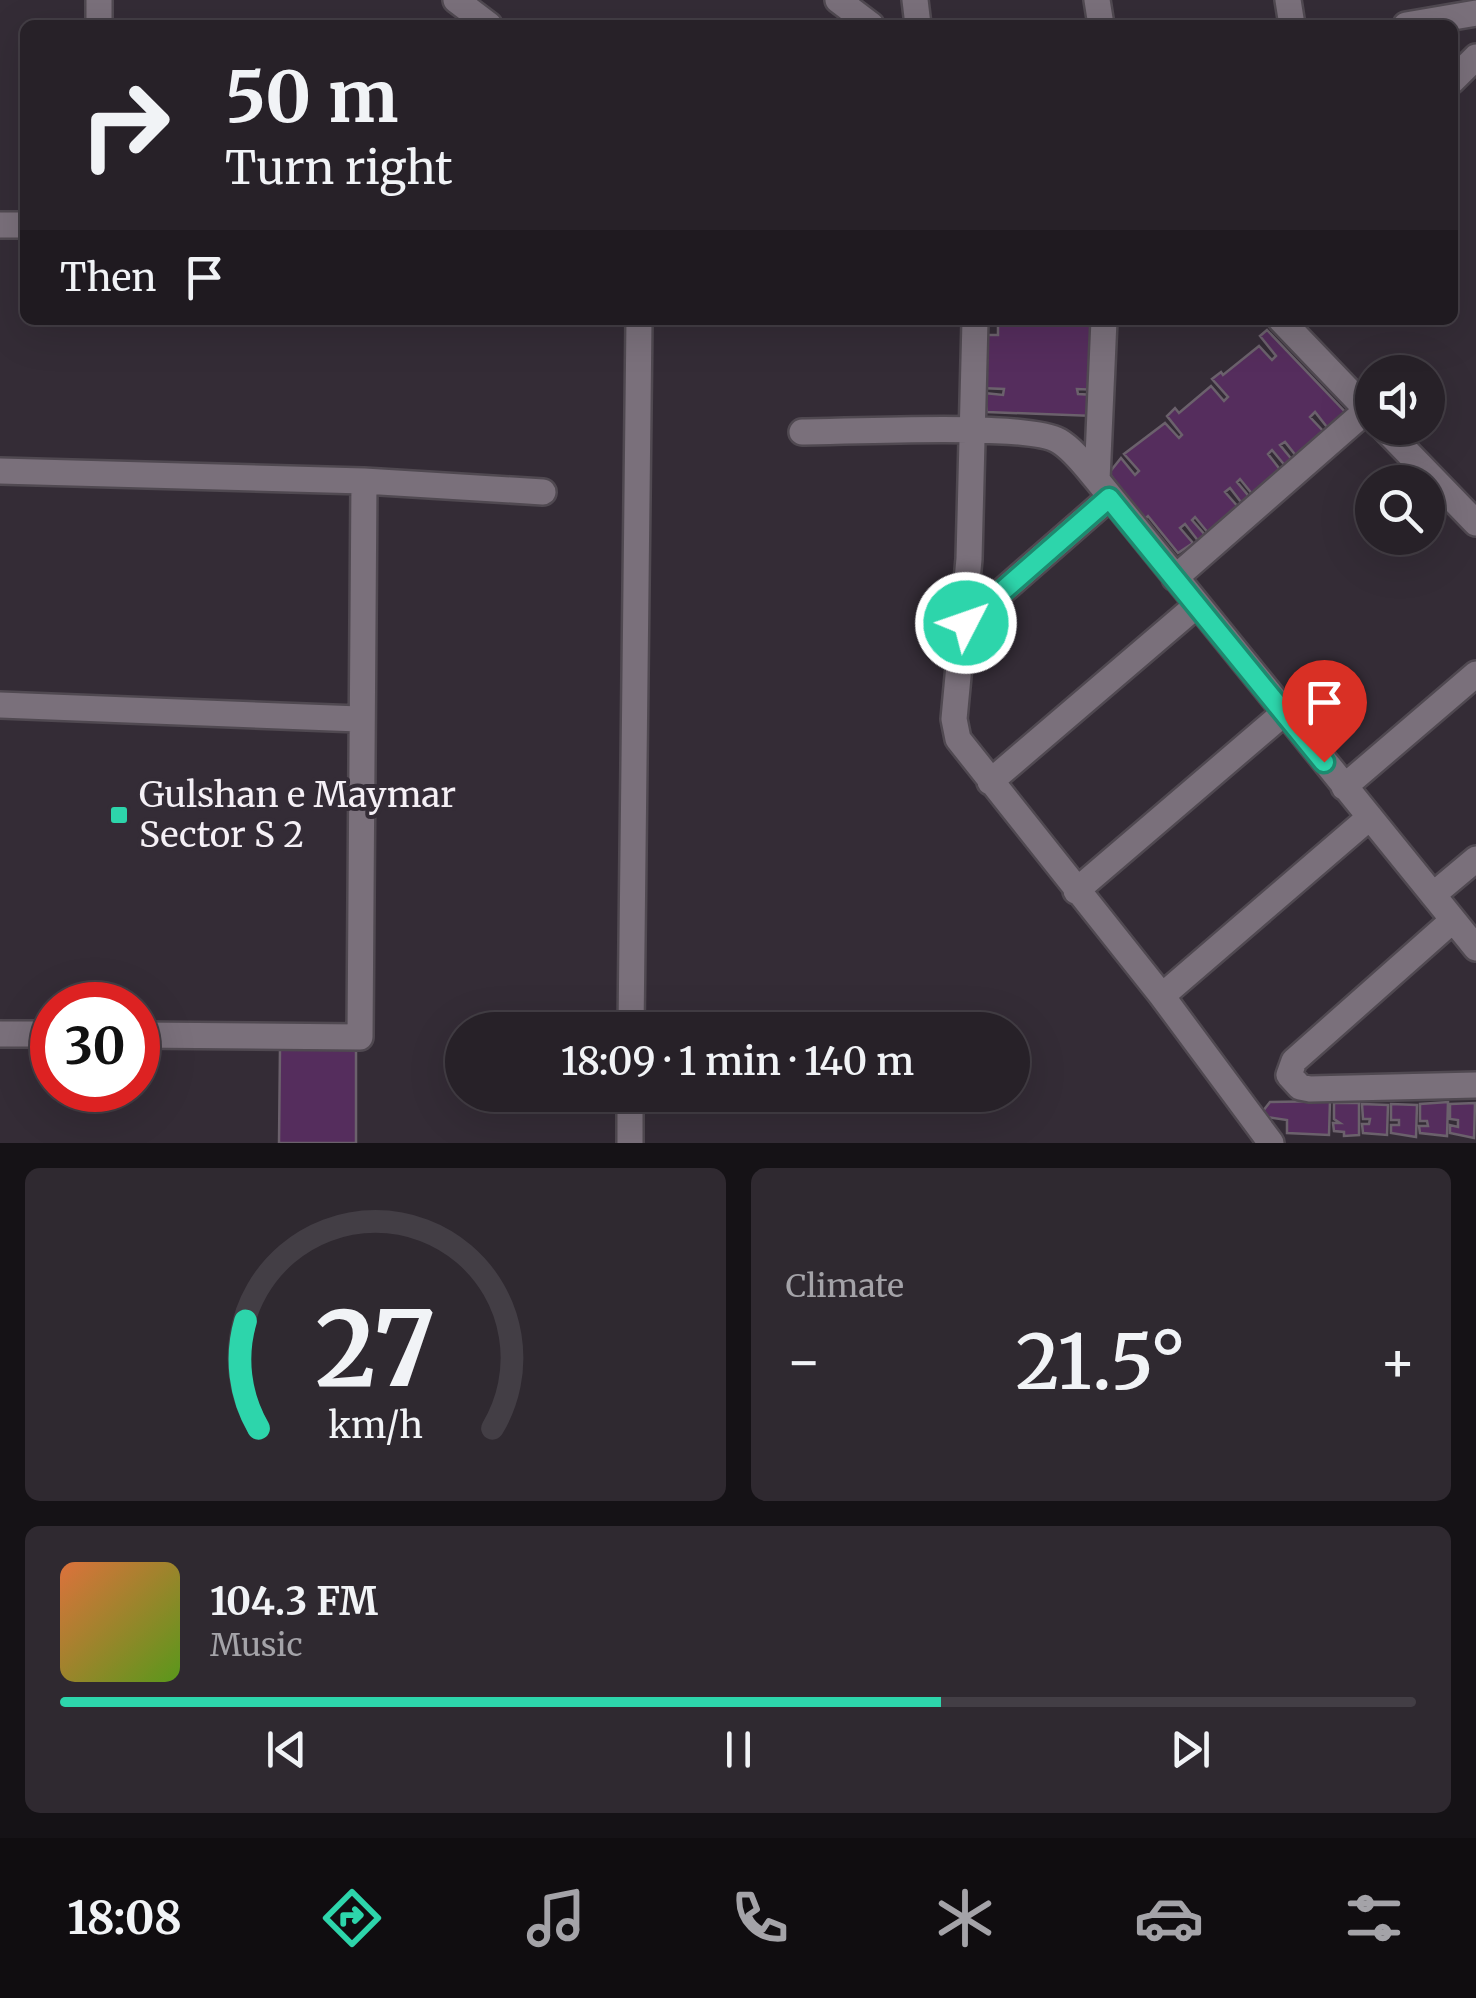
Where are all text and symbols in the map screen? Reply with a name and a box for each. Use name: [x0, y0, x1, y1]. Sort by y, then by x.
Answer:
text: 50 m: [225, 53, 398, 141]
icon: right: [60, 60, 190, 190]
text: Turn right: [225, 140, 453, 196]
icon: arrive: [177, 250, 232, 305]
text: Then: [60, 254, 157, 301]
map controls: [1355, 355, 1445, 555]
button: sound: [1355, 355, 1445, 445]
button: search: [1355, 465, 1445, 555]
position arrow: [914, 571, 1018, 675]
pin: [1282, 660, 1367, 763]
icon: arrive: [1297, 675, 1352, 730]
place label: Gulshan e Maymar Sector S 2: [139, 773, 456, 857]
marker: Gulshan e Maymar Sector S 2: [108, 804, 130, 826]
speed limit sign: 30: [30, 982, 160, 1112]
text: 18:09 · 1 min · 140 m: [561, 1038, 914, 1085]
text: Climate: [786, 1266, 904, 1306]
text: 27: [315, 1284, 435, 1414]
text: 21.5°: [1016, 1315, 1186, 1409]
text: −: [786, 1327, 822, 1396]
text: +: [1379, 1327, 1416, 1396]
text: km/h: [328, 1403, 423, 1448]
text: 104.3 FM: [210, 1578, 378, 1625]
text: Music: [210, 1625, 303, 1665]
icon: previous: [259, 1722, 314, 1777]
icon: pause: [711, 1722, 766, 1777]
icon: next: [1163, 1722, 1218, 1777]
icon: directions: [317, 1883, 387, 1953]
icon: music: [521, 1883, 591, 1953]
icon: phone: [725, 1883, 795, 1953]
icon: climate: [930, 1883, 1000, 1953]
icon: car: [1134, 1883, 1204, 1953]
icon: filters: [1339, 1883, 1409, 1953]
text: 18:08: [67, 1890, 182, 1946]

